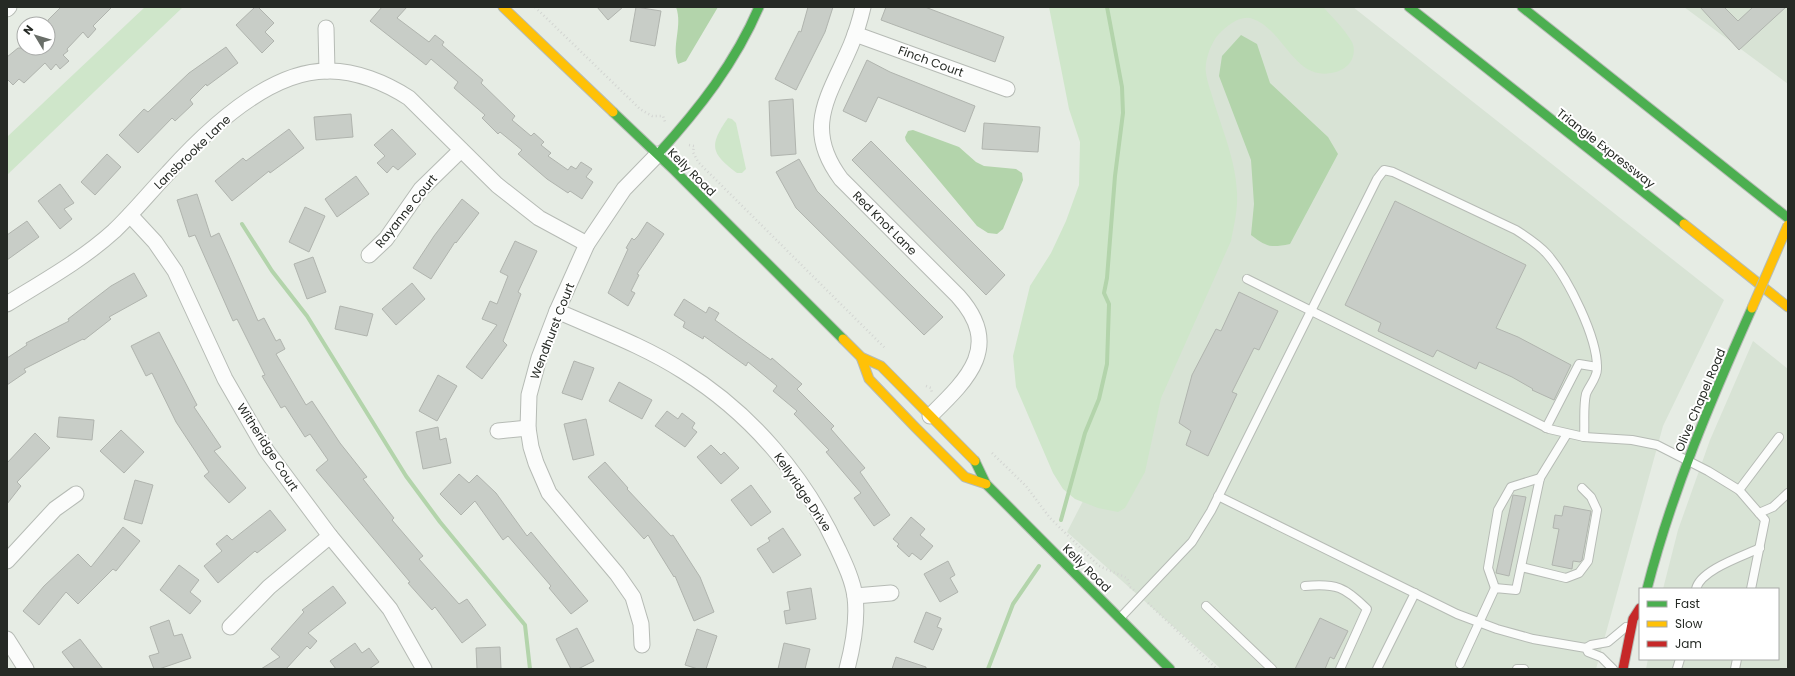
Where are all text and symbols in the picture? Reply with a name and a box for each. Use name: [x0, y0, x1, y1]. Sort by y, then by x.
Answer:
north arrow: [16, 16, 56, 56]
text: N: [19, 22, 37, 38]
street label: Finch Court: [896, 41, 966, 81]
street label: Triangle Expressway: [1553, 104, 1659, 192]
street label: Lansbrooke Lane: [150, 111, 234, 193]
street label: Kelly Road: [664, 144, 720, 200]
street label: Rayanne Court: [371, 171, 441, 251]
street label: Red Knot Lane: [849, 187, 921, 259]
street label: Wendhurst Court: [526, 280, 578, 382]
street label: Olive Chapel Road: [1671, 346, 1729, 454]
street label: Witheridge Court: [233, 400, 303, 494]
street label: Kellyridge Drive: [770, 449, 836, 535]
street label: Kelly Road: [1059, 540, 1115, 596]
legend: [1639, 588, 1779, 660]
text: Fast: [1675, 595, 1700, 612]
text: Slow: [1675, 615, 1703, 632]
text: Jam: [1675, 635, 1702, 652]

